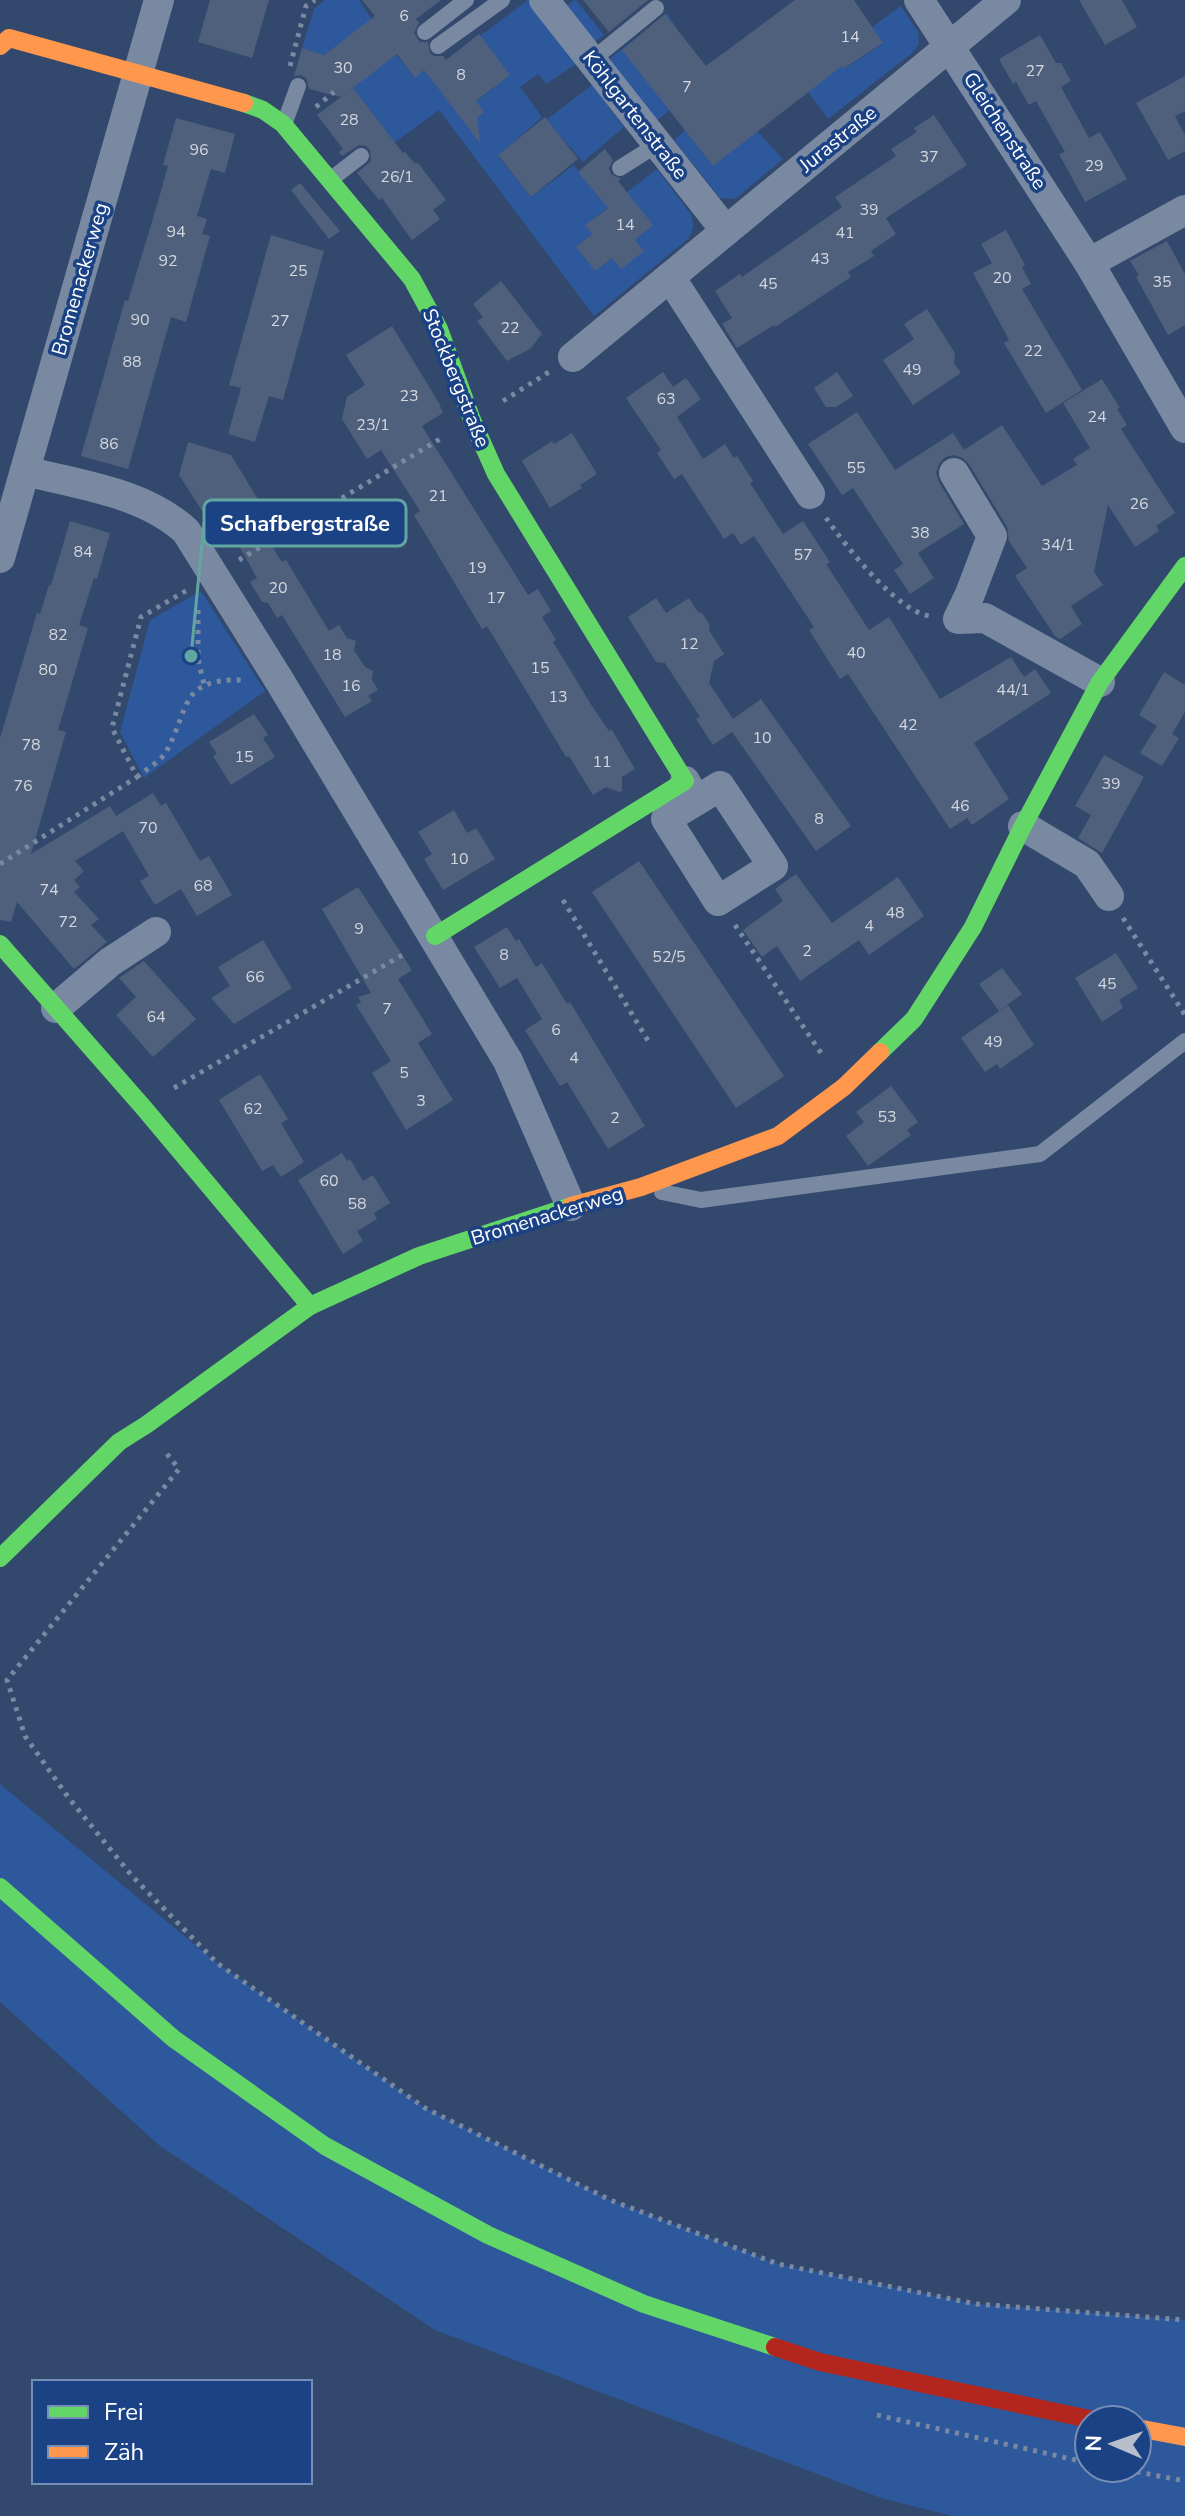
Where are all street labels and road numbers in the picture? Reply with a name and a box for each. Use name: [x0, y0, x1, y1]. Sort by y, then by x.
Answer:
street label: Köhlgartenstraße: [576, 45, 694, 185]
street label: Gleichenstraße: [957, 67, 1053, 195]
street label: Jurastraße: [793, 99, 882, 179]
street label: Bromenackerweg: [45, 199, 115, 359]
street label: Stockbergstraße: [416, 304, 496, 452]
street label: Bromenackerweg: [468, 1180, 626, 1252]

